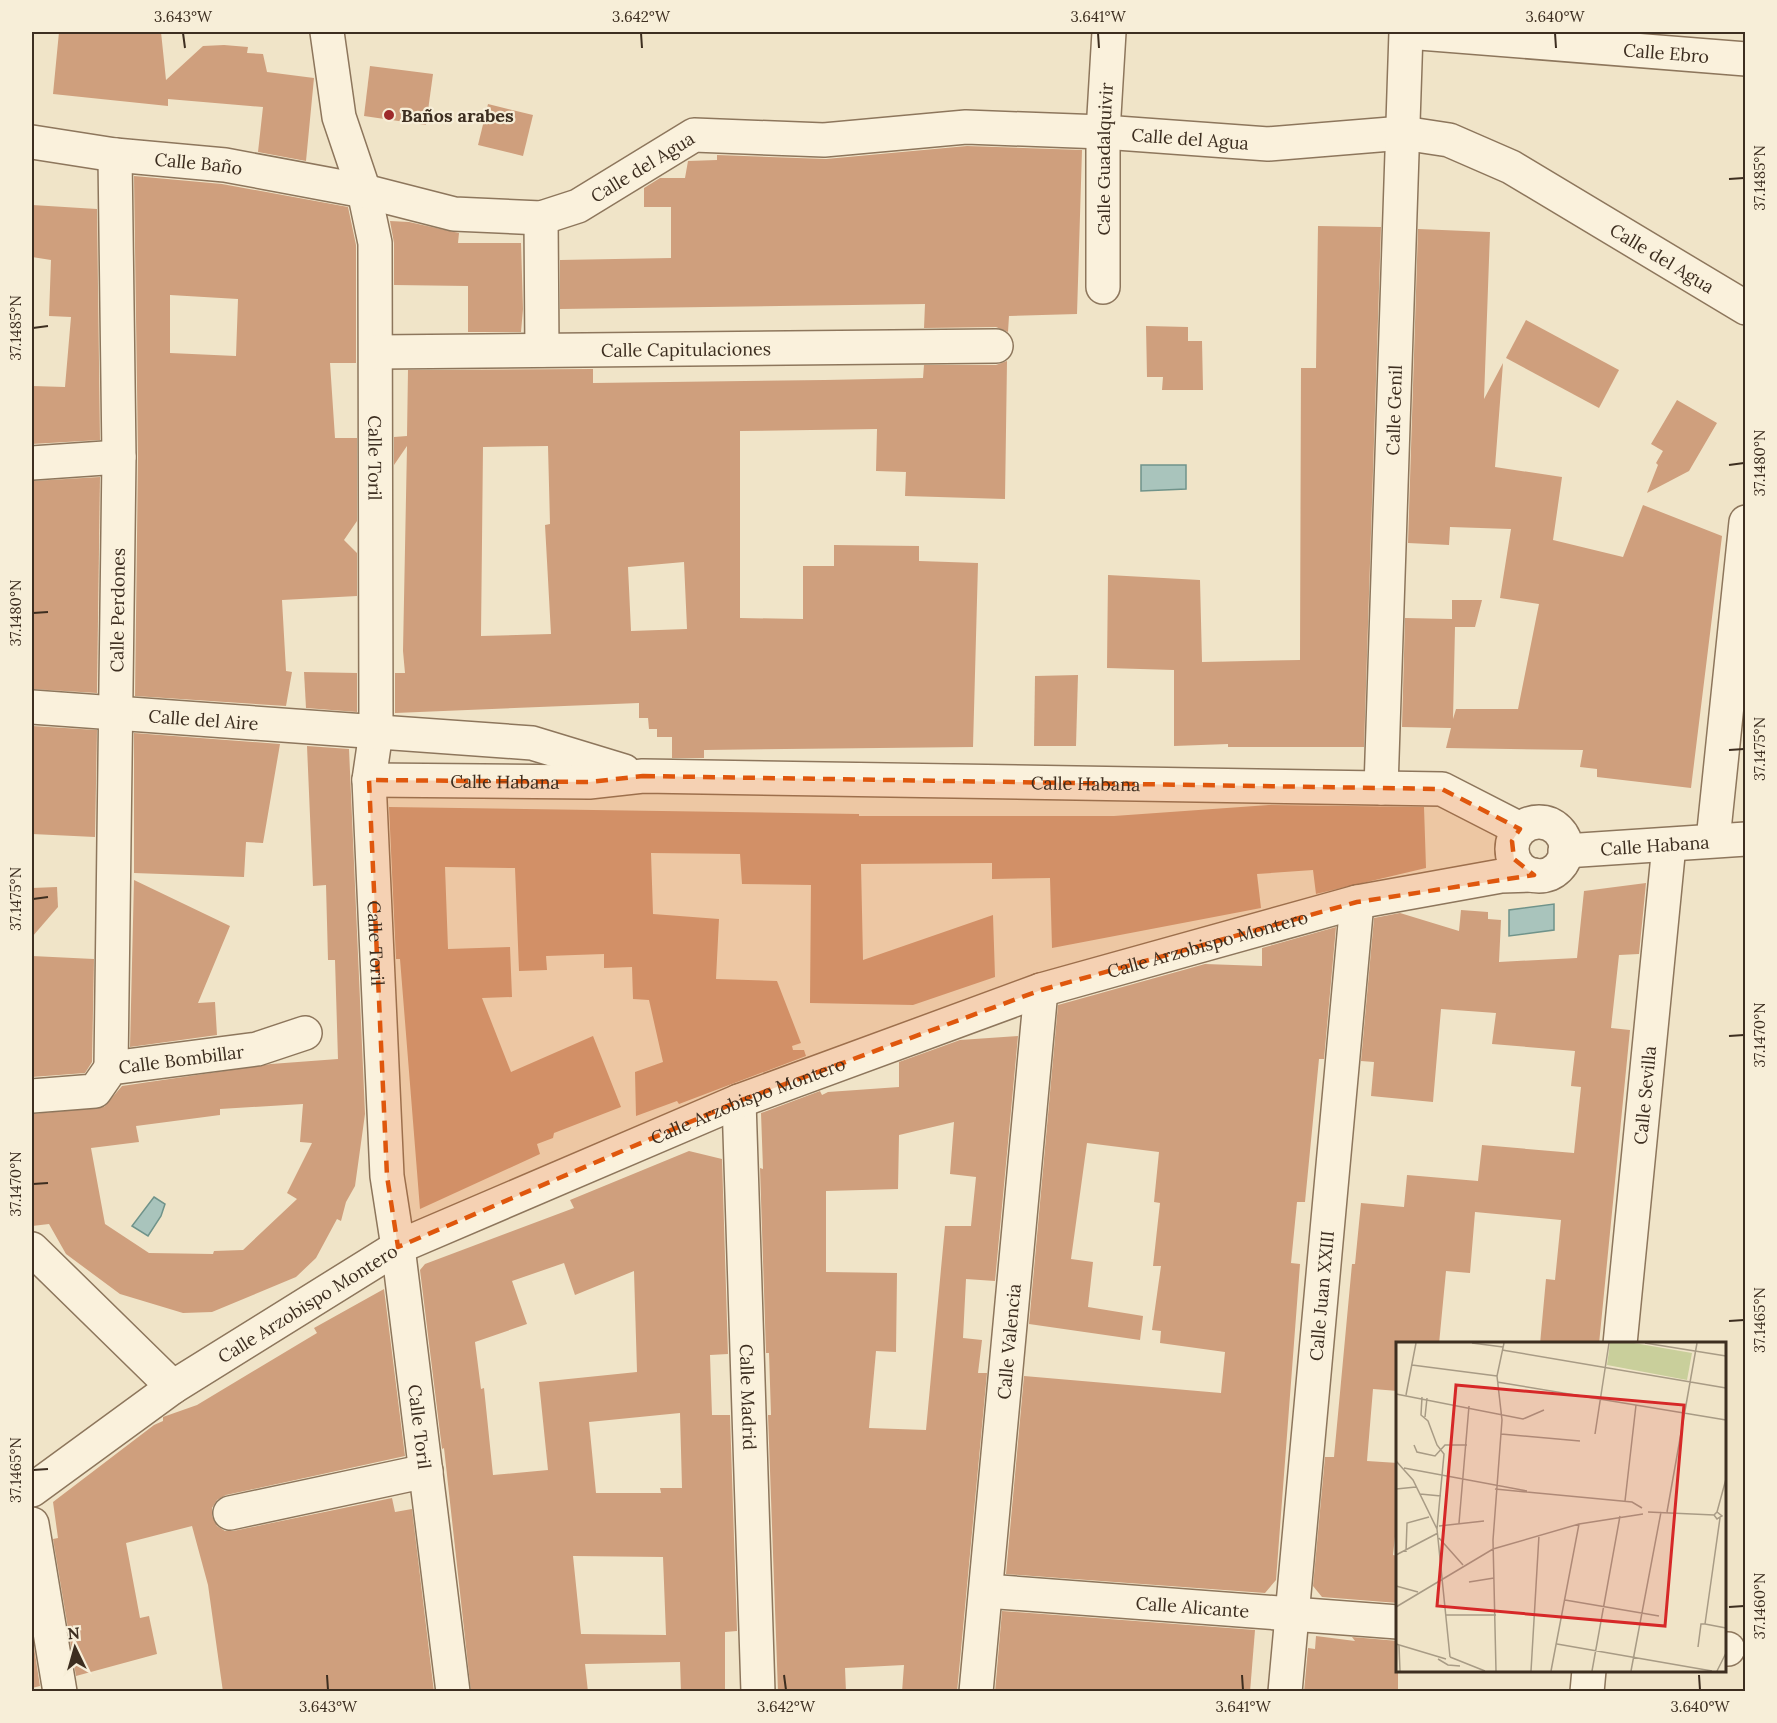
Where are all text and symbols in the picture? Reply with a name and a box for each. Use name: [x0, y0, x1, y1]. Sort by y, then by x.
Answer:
text: 3.643°W: [154, 7, 213, 26]
text: 3.642°W: [612, 7, 671, 26]
text: 3.641°W: [1070, 7, 1127, 26]
text: 3.640°W: [1525, 7, 1586, 26]
street label: Calle Ebro: [1622, 38, 1710, 68]
street label: Calle Guadalquivir: [1092, 82, 1117, 236]
place label: Baños arabes: [401, 104, 514, 127]
marker: Baños arabes: [382, 108, 396, 122]
street label: Calle del Agua: [1131, 123, 1250, 154]
street label: Calle del Agua: [586, 126, 698, 207]
text: 37.1485°N: [1750, 145, 1769, 211]
street label: Calle Baño: [154, 147, 244, 180]
street label: Calle del Agua: [1606, 218, 1719, 298]
text: 37.1485°N: [6, 295, 25, 361]
street label: Calle Capitulaciones: [601, 337, 771, 361]
street label: Calle Genil: [1381, 364, 1406, 456]
street label: Calle Toril: [364, 415, 387, 501]
text: 37.1480°N: [1750, 430, 1769, 496]
street label: Calle Perdones: [105, 548, 129, 673]
text: 37.1480°N: [6, 580, 25, 646]
street label: Calle del Aire: [148, 704, 260, 735]
text: 37.1475°N: [1750, 717, 1769, 781]
street label: Calle Habana: [450, 769, 560, 793]
street label: Calle Habana: [1031, 771, 1140, 796]
street label: Calle Habana: [1599, 830, 1710, 860]
text: 37.1475°N: [6, 867, 25, 931]
street label: Calle Toril: [363, 900, 390, 986]
street label: Calle Arzobispo Montero: [1104, 905, 1310, 983]
text: 37.1470°N: [1750, 1002, 1769, 1068]
street label: Calle Bombillar: [117, 1039, 246, 1078]
street label: Calle Sevilla: [1628, 1045, 1661, 1146]
street label: Calle Arzobispo Montero: [647, 1052, 848, 1149]
text: 37.1470°N: [6, 1151, 25, 1217]
street label: Calle Juan XXIII: [1304, 1229, 1339, 1362]
street label: Calle Arzobispo Montero: [213, 1239, 402, 1368]
street label: Calle Valencia: [992, 1282, 1025, 1400]
text: 37.1465°N: [1750, 1287, 1769, 1353]
inset map: [1396, 1342, 1726, 1672]
street label: Calle Madrid: [735, 1343, 762, 1451]
street label: Calle Toril: [404, 1383, 437, 1471]
text: 37.1465°N: [6, 1437, 25, 1503]
text: 37.1460°N: [1750, 1572, 1769, 1640]
street label: Calle Alicante: [1135, 1591, 1250, 1622]
north arrow: [45, 1618, 105, 1678]
text: N: [67, 1623, 81, 1644]
text: 3.643°W: [299, 1697, 358, 1716]
text: 3.642°W: [757, 1697, 816, 1716]
text: 3.641°W: [1215, 1697, 1272, 1716]
text: 3.640°W: [1670, 1697, 1731, 1716]

